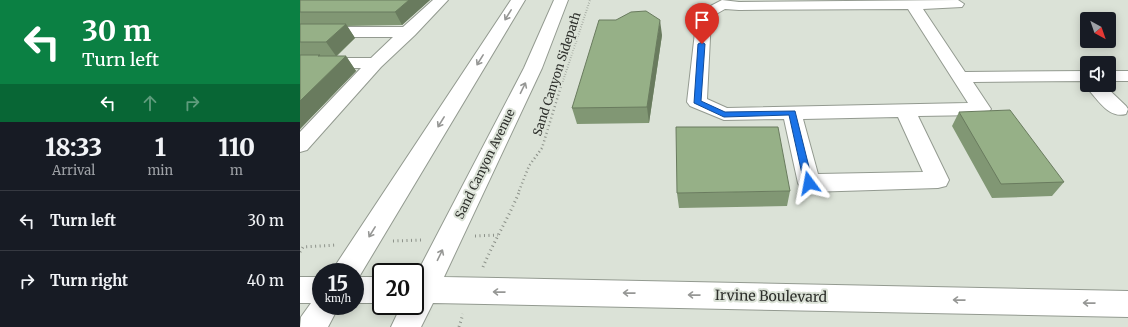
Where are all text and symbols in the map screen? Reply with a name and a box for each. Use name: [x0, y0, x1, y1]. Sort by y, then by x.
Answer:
pin: [685, 3, 719, 44]
icon: arrive: [691, 9, 713, 31]
one-way arrow: [504, 10, 512, 21]
street label: Sand Canyon Sidepath: [529, 10, 584, 138]
north arrow: [1080, 12, 1116, 48]
map controls: [1080, 12, 1116, 92]
text: 30 m: [82, 13, 151, 49]
icon: left: [16, 16, 68, 68]
text: Turn left: [82, 48, 159, 71]
one-way arrow: [476, 54, 484, 65]
button: sound: [1080, 56, 1116, 92]
one-way arrow: [520, 83, 527, 95]
icon: left: [97, 92, 119, 114]
icon: ahead: [139, 92, 161, 114]
icon: right: [181, 92, 203, 114]
street label: Sand Canyon Avenue: [451, 106, 518, 221]
one-way arrow: [437, 116, 445, 127]
text: 18:33: [45, 132, 102, 163]
text: 1: [155, 132, 166, 163]
text: 110: [218, 132, 255, 163]
text: Arrival: [52, 162, 95, 179]
text: min: [147, 162, 173, 179]
text: m: [230, 162, 243, 179]
position arrow: [788, 162, 830, 204]
icon: left: [16, 210, 38, 232]
text: Turn left: [50, 211, 116, 230]
text: 30 m: [247, 211, 284, 230]
one-way arrow: [368, 226, 376, 237]
one-way arrow: [437, 249, 445, 261]
speed limit sign: 20: [372, 263, 424, 315]
icon: right: [16, 270, 38, 292]
text: Turn right: [50, 271, 128, 290]
text: 40 m: [247, 271, 284, 290]
text: 15: [328, 271, 348, 296]
street label: Irvine Boulevard: [715, 286, 828, 306]
one-way arrow: [493, 288, 506, 296]
one-way arrow: [623, 290, 636, 297]
one-way arrow: [688, 291, 701, 298]
text: km/h: [325, 292, 351, 305]
one-way arrow: [953, 296, 966, 304]
one-way arrow: [1083, 299, 1096, 307]

